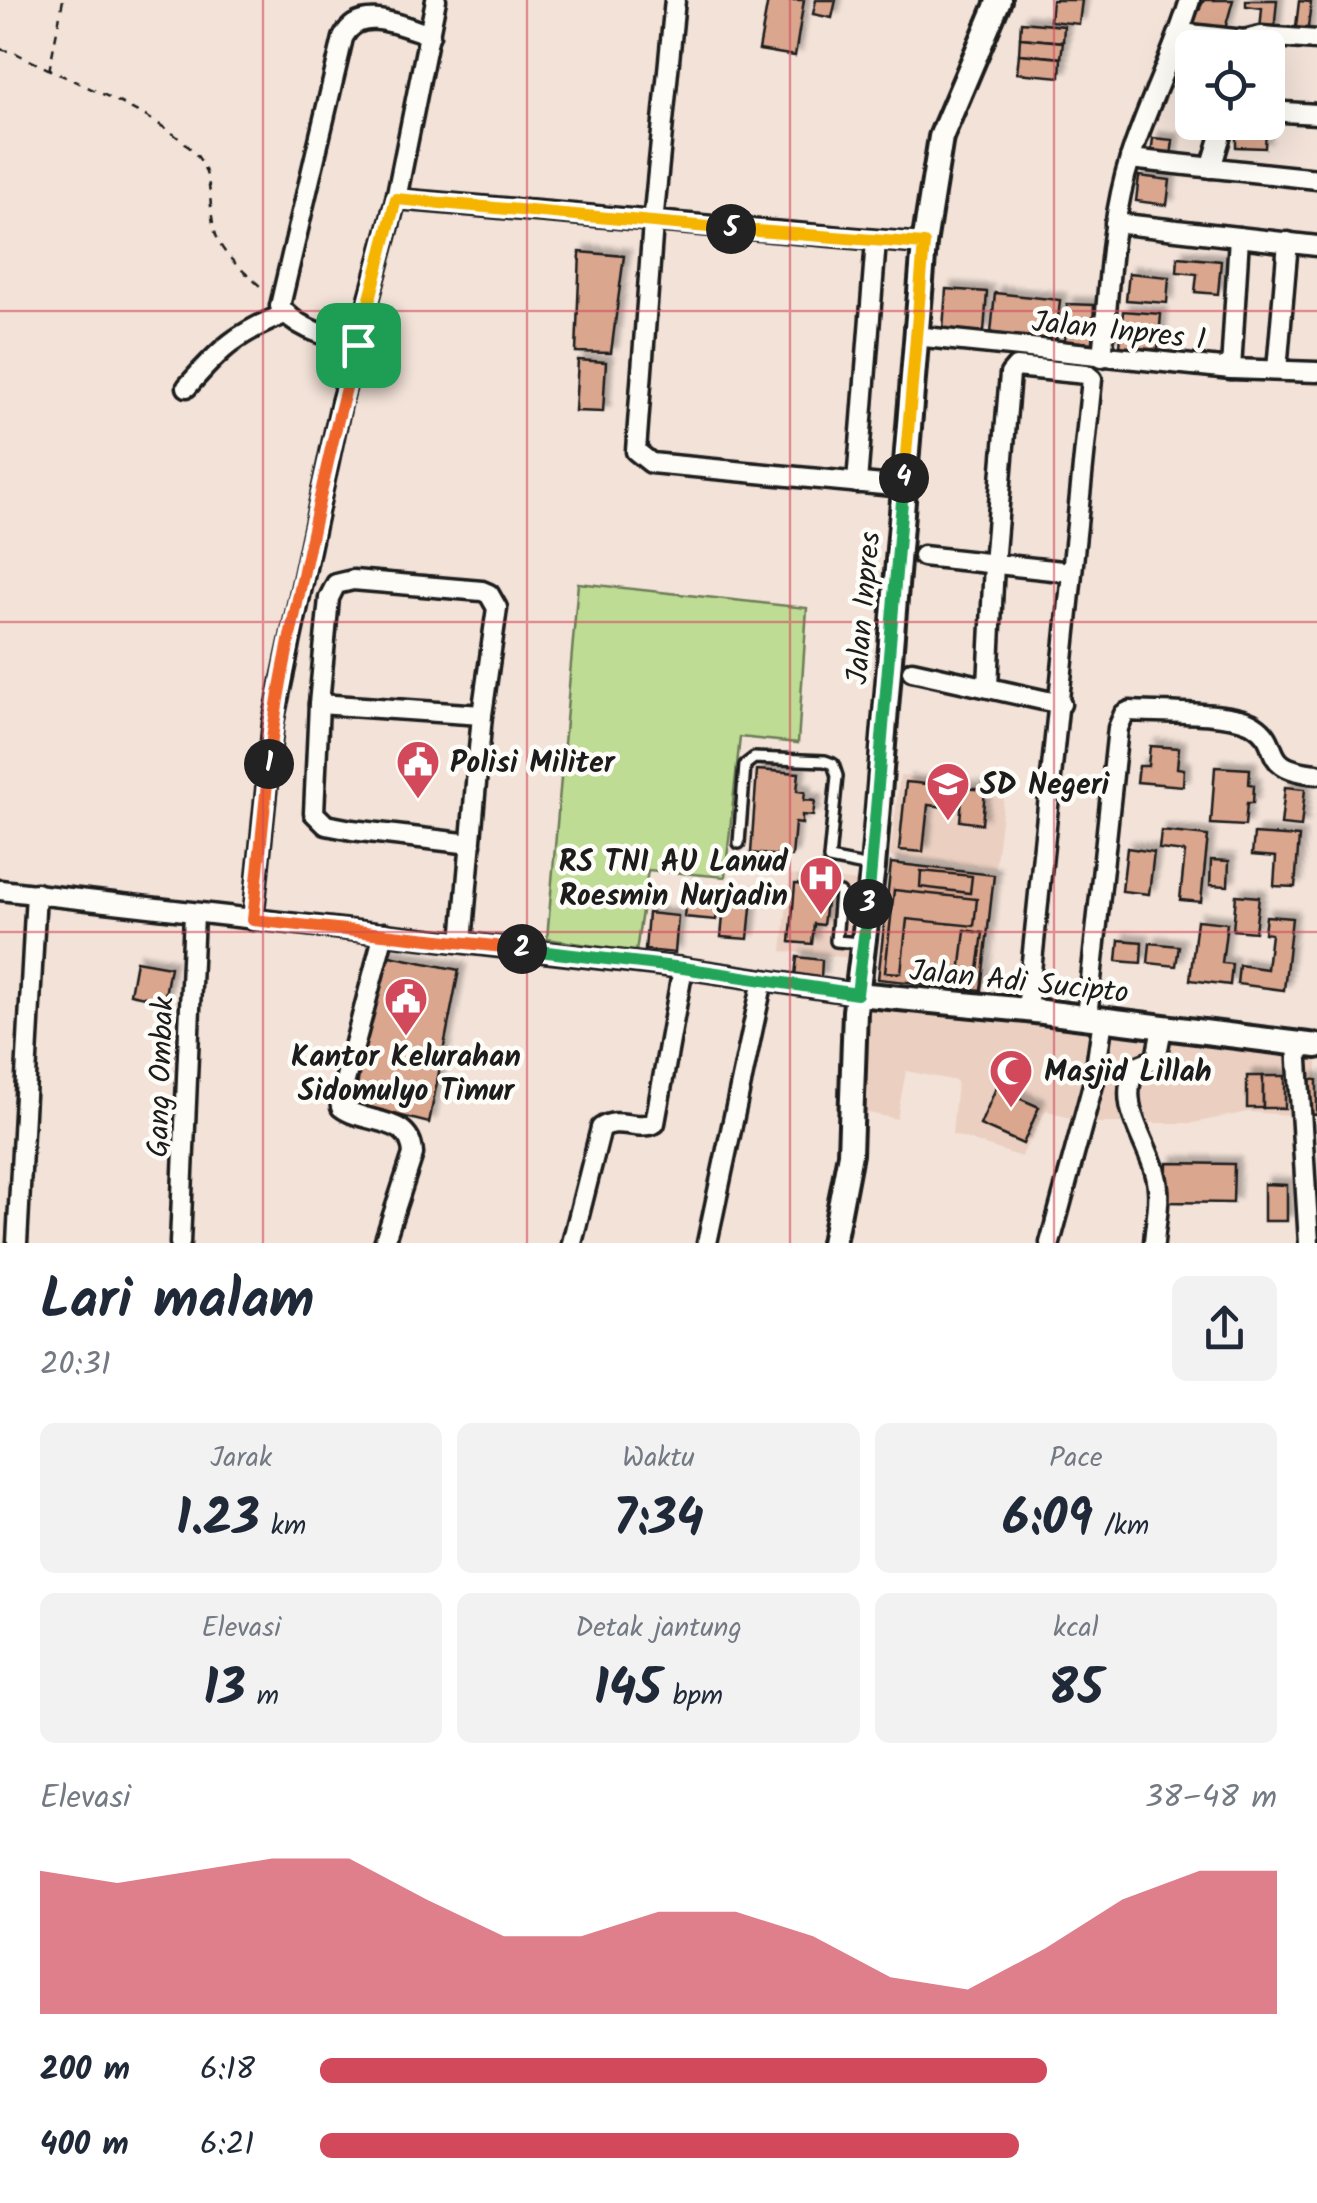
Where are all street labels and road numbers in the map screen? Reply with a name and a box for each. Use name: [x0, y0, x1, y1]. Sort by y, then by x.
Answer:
street label: Jalan Inpres 1: [1029, 299, 1208, 365]
street label: Jalan Inpres: [834, 529, 896, 687]
street label: Jalan Adi Sucipto: [907, 948, 1131, 1018]
street label: Gang Ombak: [135, 995, 189, 1158]

